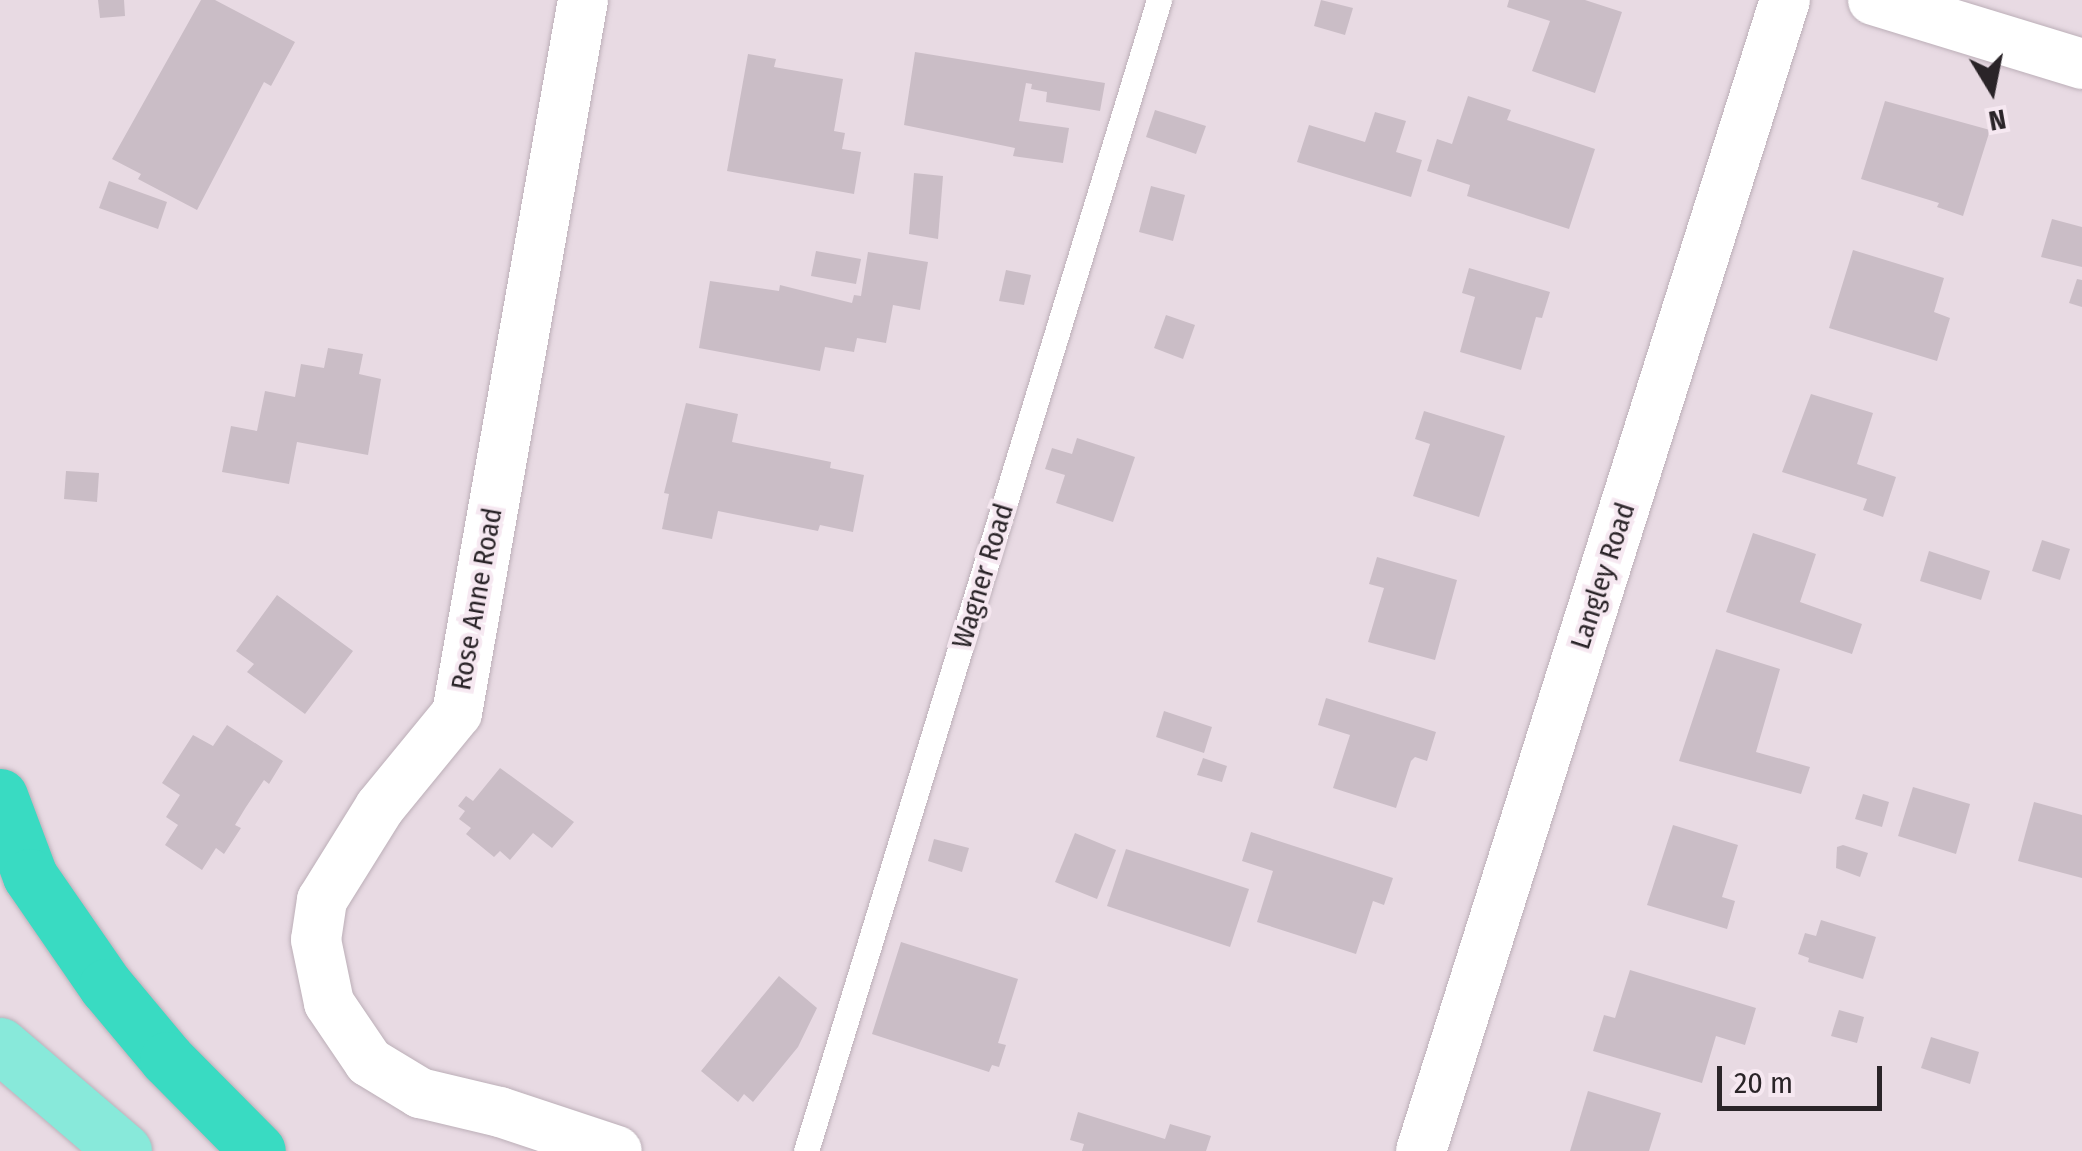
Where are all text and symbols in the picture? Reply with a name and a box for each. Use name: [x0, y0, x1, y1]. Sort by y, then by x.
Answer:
north arrow: [1942, 40, 2042, 140]
text: N: [1986, 102, 2008, 138]
street label: Langley Road: [1564, 499, 1642, 653]
street label: Wagner Road: [945, 500, 1021, 652]
street label: Rose Anne Road: [444, 505, 510, 693]
scale bar: [1722, 1046, 1887, 1108]
text: 20 m: [1734, 1065, 1793, 1101]

